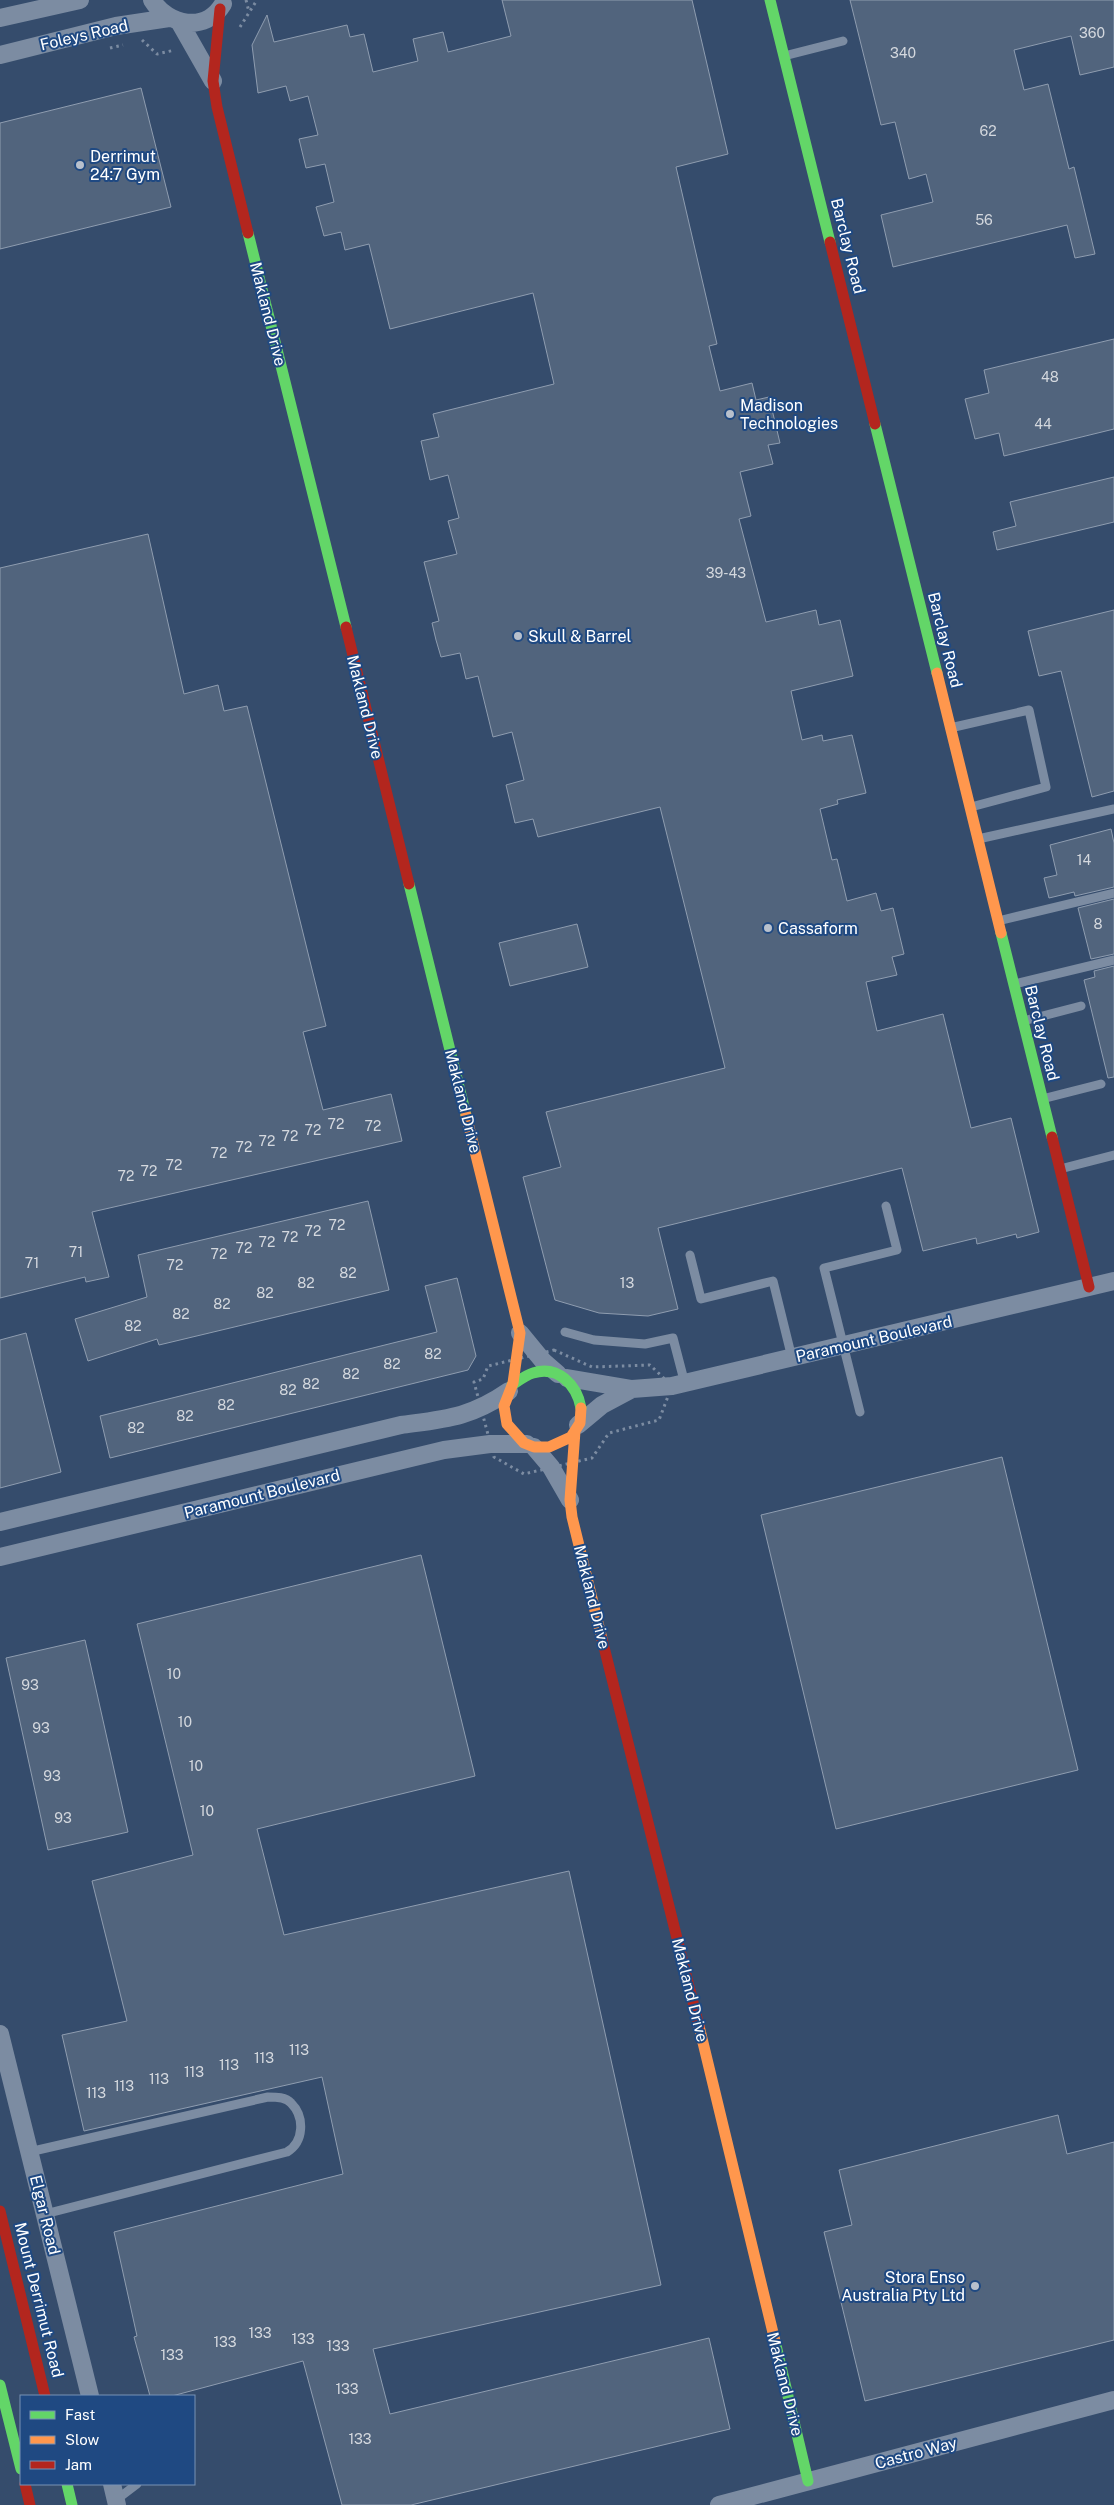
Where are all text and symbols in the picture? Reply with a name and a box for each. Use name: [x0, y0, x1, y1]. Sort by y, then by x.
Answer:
street label: Foleys Road: [38, 16, 130, 54]
house number: 360: [1079, 25, 1105, 41]
house number: 340: [890, 45, 916, 61]
house number: 62: [979, 123, 997, 139]
place label: Derrimut 24:7 Gym: [90, 147, 160, 184]
marker: Derrimut 24:7 Gym: [74, 159, 86, 171]
street label: Barclay Road: [827, 196, 869, 296]
house number: 56: [975, 212, 993, 228]
street label: Makland Drive: [246, 260, 290, 368]
house number: 48: [1041, 369, 1059, 385]
place label: Madison Technologies: [740, 396, 838, 433]
marker: Madison Technologies: [724, 408, 736, 420]
house number: 44: [1034, 416, 1052, 432]
house number: 39-43: [706, 565, 746, 581]
street label: Barclay Road: [924, 590, 966, 690]
place label: Skull & Barrel: [528, 627, 632, 646]
marker: Skull & Barrel: [512, 630, 524, 642]
street label: Makland Drive: [343, 653, 387, 761]
house number: 14: [1077, 852, 1091, 868]
house number: 8: [1093, 916, 1103, 932]
place label: Cassaform: [778, 919, 858, 938]
marker: Cassaform: [762, 922, 774, 934]
street label: Barclay Road: [1021, 983, 1063, 1083]
street label: Makland Drive: [441, 1047, 485, 1155]
house number: 72: [328, 1116, 344, 1132]
house number: 72: [365, 1118, 381, 1134]
house number: 72: [305, 1122, 321, 1138]
house number: 72: [282, 1128, 298, 1144]
house number: 72: [259, 1133, 275, 1149]
house number: 72: [236, 1139, 252, 1155]
house number: 72: [211, 1145, 227, 1161]
house number: 72: [166, 1157, 182, 1173]
house number: 72: [141, 1163, 157, 1179]
house number: 72: [118, 1168, 134, 1184]
house number: 72: [329, 1217, 345, 1233]
house number: 72: [305, 1223, 321, 1239]
house number: 72: [282, 1229, 298, 1245]
house number: 72: [259, 1234, 275, 1250]
house number: 72: [236, 1240, 252, 1256]
house number: 71: [69, 1244, 83, 1260]
house number: 72: [211, 1246, 227, 1262]
house number: 71: [25, 1255, 39, 1271]
house number: 72: [167, 1257, 183, 1273]
house number: 82: [339, 1265, 357, 1281]
house number: 82: [297, 1275, 315, 1291]
house number: 13: [620, 1275, 634, 1291]
house number: 82: [256, 1285, 274, 1301]
house number: 82: [213, 1296, 231, 1312]
house number: 82: [172, 1306, 190, 1322]
street label: Paramount Boulevard: [794, 1312, 954, 1366]
house number: 82: [124, 1318, 142, 1334]
house number: 82: [424, 1346, 442, 1362]
house number: 82: [383, 1356, 401, 1372]
house number: 82: [342, 1366, 360, 1382]
house number: 82: [302, 1376, 320, 1392]
house number: 82: [279, 1382, 297, 1398]
house number: 82: [217, 1397, 235, 1413]
house number: 82: [176, 1408, 194, 1424]
house number: 82: [127, 1420, 145, 1436]
street label: Paramount Boulevard: [182, 1465, 342, 1523]
street label: Makland Drive: [570, 1543, 614, 1651]
house number: 10: [167, 1666, 181, 1682]
house number: 93: [21, 1677, 39, 1693]
house number: 10: [178, 1714, 192, 1730]
house number: 93: [32, 1720, 50, 1736]
house number: 10: [189, 1758, 203, 1774]
house number: 93: [43, 1768, 61, 1784]
house number: 10: [200, 1803, 214, 1819]
house number: 93: [54, 1810, 72, 1826]
street label: Makland Drive: [668, 1936, 712, 2044]
house number: 113: [289, 2042, 309, 2058]
house number: 113: [254, 2050, 274, 2066]
house number: 113: [219, 2057, 239, 2073]
house number: 113: [184, 2064, 204, 2080]
house number: 113: [149, 2071, 169, 2087]
house number: 113: [114, 2078, 134, 2094]
house number: 113: [86, 2085, 106, 2101]
street label: Elgar Road: [26, 2173, 64, 2257]
street label: Mount Derrimut Road: [11, 2220, 67, 2380]
place label: Stora Enso Australia Pty Ltd: [841, 2268, 965, 2305]
marker: Stora Enso Australia Pty Ltd: [969, 2280, 981, 2292]
house number: 133: [248, 2325, 272, 2341]
street label: Makland Drive: [763, 2330, 807, 2438]
house number: 133: [291, 2331, 315, 2347]
house number: 133: [213, 2334, 237, 2350]
house number: 133: [326, 2338, 350, 2354]
house number: 133: [160, 2347, 184, 2363]
house number: 133: [335, 2381, 359, 2397]
legend: [20, 2395, 195, 2485]
text: Fast: [65, 2406, 95, 2423]
text: Slow: [65, 2431, 100, 2448]
house number: 133: [348, 2431, 372, 2447]
street label: Castro Way: [873, 2433, 959, 2473]
text: Jam: [65, 2456, 92, 2473]

